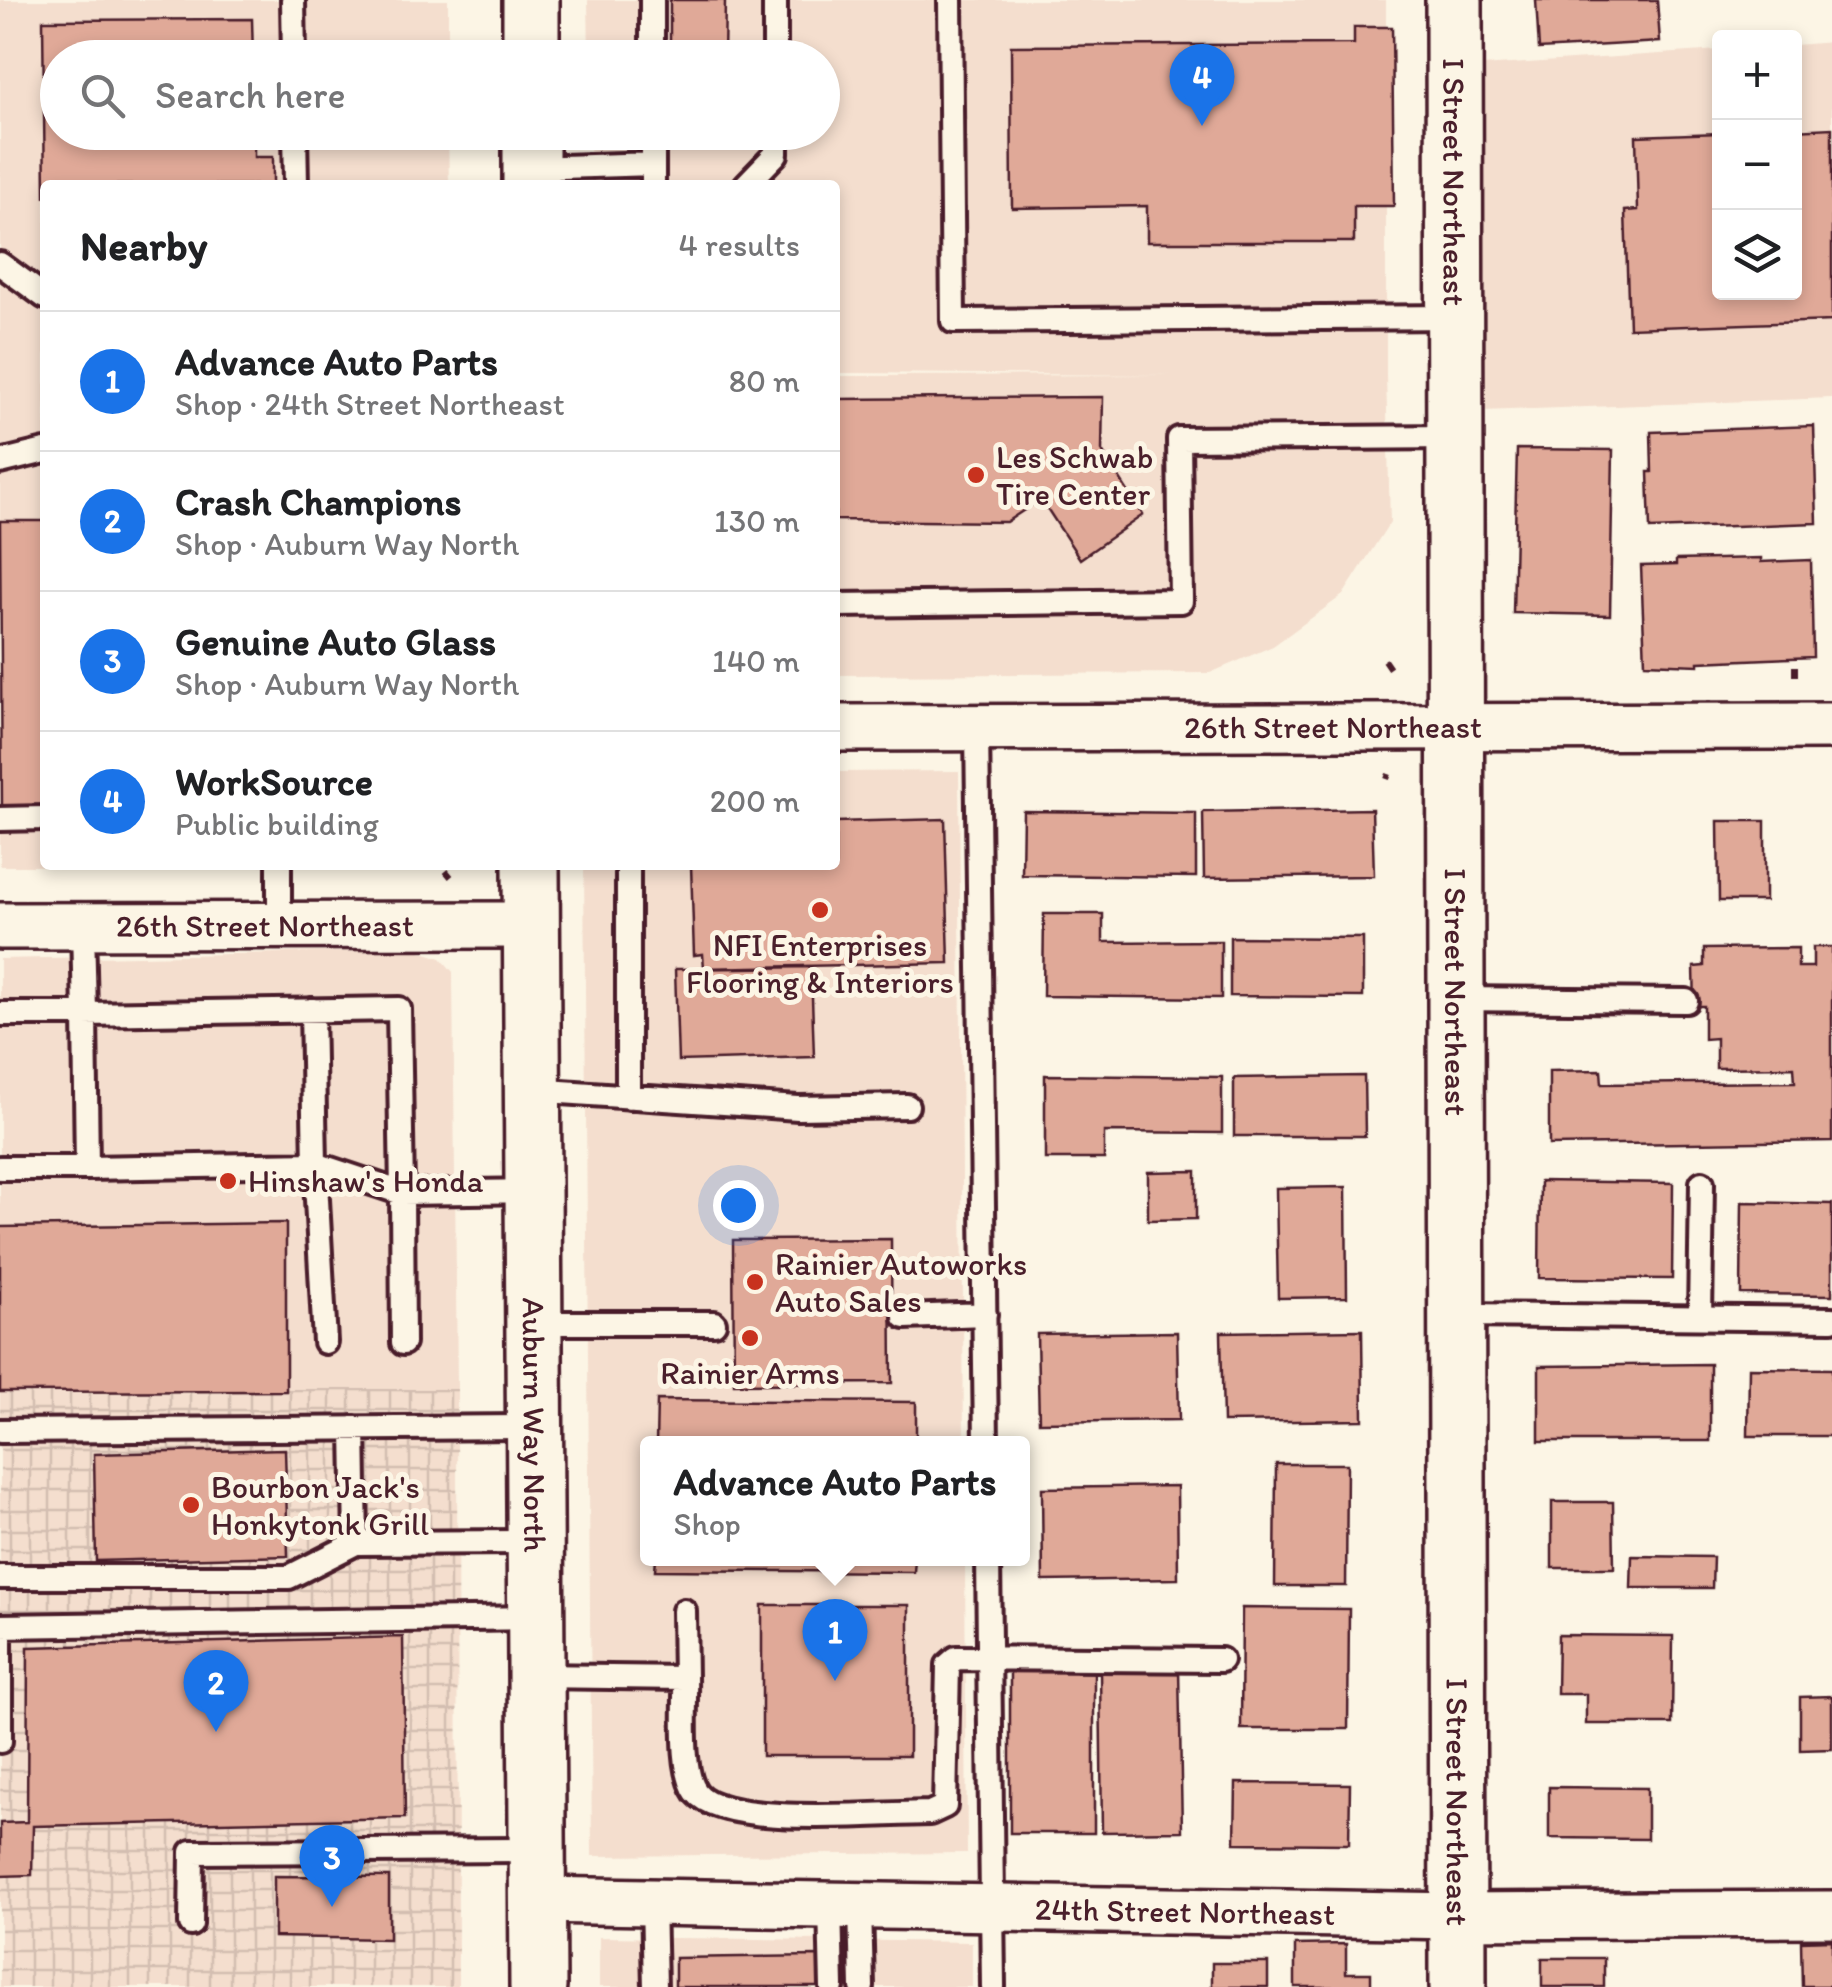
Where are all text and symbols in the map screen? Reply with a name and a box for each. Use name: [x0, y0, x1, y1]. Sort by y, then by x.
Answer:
map controls: [1712, 30, 1802, 300]
button: +: [1712, 30, 1802, 120]
search box: [40, 40, 840, 150]
pin: 4: [1170, 44, 1234, 126]
street label: I Street Northeast: [1435, 58, 1474, 306]
icon: search: [75, 68, 130, 123]
text: Search here: [155, 72, 346, 118]
button: −: [1712, 120, 1802, 210]
button: layers: [1712, 210, 1802, 300]
text: Nearby: [80, 220, 207, 271]
text: 4 results: [679, 226, 800, 264]
text: Advance Auto Parts: [175, 339, 498, 385]
text: 1: [105, 362, 120, 400]
text: 80 m: [729, 362, 800, 400]
text: Shop · 24th Street Northeast: [175, 385, 565, 423]
place label: Les Schwab Tire Center: [996, 438, 1153, 513]
marker: Les Schwab Tire Center: [965, 464, 987, 486]
text: Crash Champions: [175, 479, 461, 525]
text: 2: [104, 502, 121, 540]
text: 130 m: [714, 502, 800, 540]
text: Shop · Auburn Way North: [175, 525, 519, 563]
text: Genuine Auto Glass: [175, 619, 496, 665]
text: 3: [104, 642, 121, 680]
text: 140 m: [712, 642, 800, 680]
text: Shop · Auburn Way North: [175, 665, 519, 703]
street label: 26th Street Northeast: [1184, 708, 1482, 746]
text: WorkSource: [175, 759, 373, 805]
text: 4: [103, 782, 122, 820]
text: 200 m: [710, 782, 800, 820]
text: Public building: [175, 805, 379, 843]
street label: I Street Northeast: [1437, 868, 1475, 1116]
marker: NFI Enterprises Flooring & Interiors: [809, 899, 831, 921]
street label: 26th Street Northeast: [116, 906, 414, 945]
place label: NFI Enterprises Flooring & Interiors: [686, 926, 954, 1001]
place label: Hinshaw's Honda: [248, 1162, 484, 1200]
marker: Hinshaw's Honda: [217, 1170, 239, 1192]
your location: [713, 1180, 764, 1231]
place label: Rainier Autoworks Auto Sales: [775, 1245, 1027, 1320]
marker: Rainier Autoworks Auto Sales: [744, 1271, 766, 1293]
street label: Auburn Way North: [515, 1297, 554, 1553]
marker: Rainier Arms: [739, 1327, 761, 1349]
place label: Rainier Arms: [660, 1354, 840, 1392]
popup: [640, 1436, 1030, 1566]
text: Advance Auto Parts: [673, 1459, 997, 1505]
place label: Bourbon Jack's Honkytonk Grill: [211, 1468, 429, 1543]
marker: Bourbon Jack's Honkytonk Grill: [180, 1494, 202, 1516]
text: Shop: [673, 1505, 741, 1543]
pin: 1: [802, 1598, 868, 1681]
pin: 2: [184, 1650, 248, 1732]
street label: I Street Northeast: [1438, 1678, 1477, 1926]
pin: 3: [300, 1824, 364, 1907]
street label: 24th Street Northeast: [1034, 1890, 1335, 1933]

